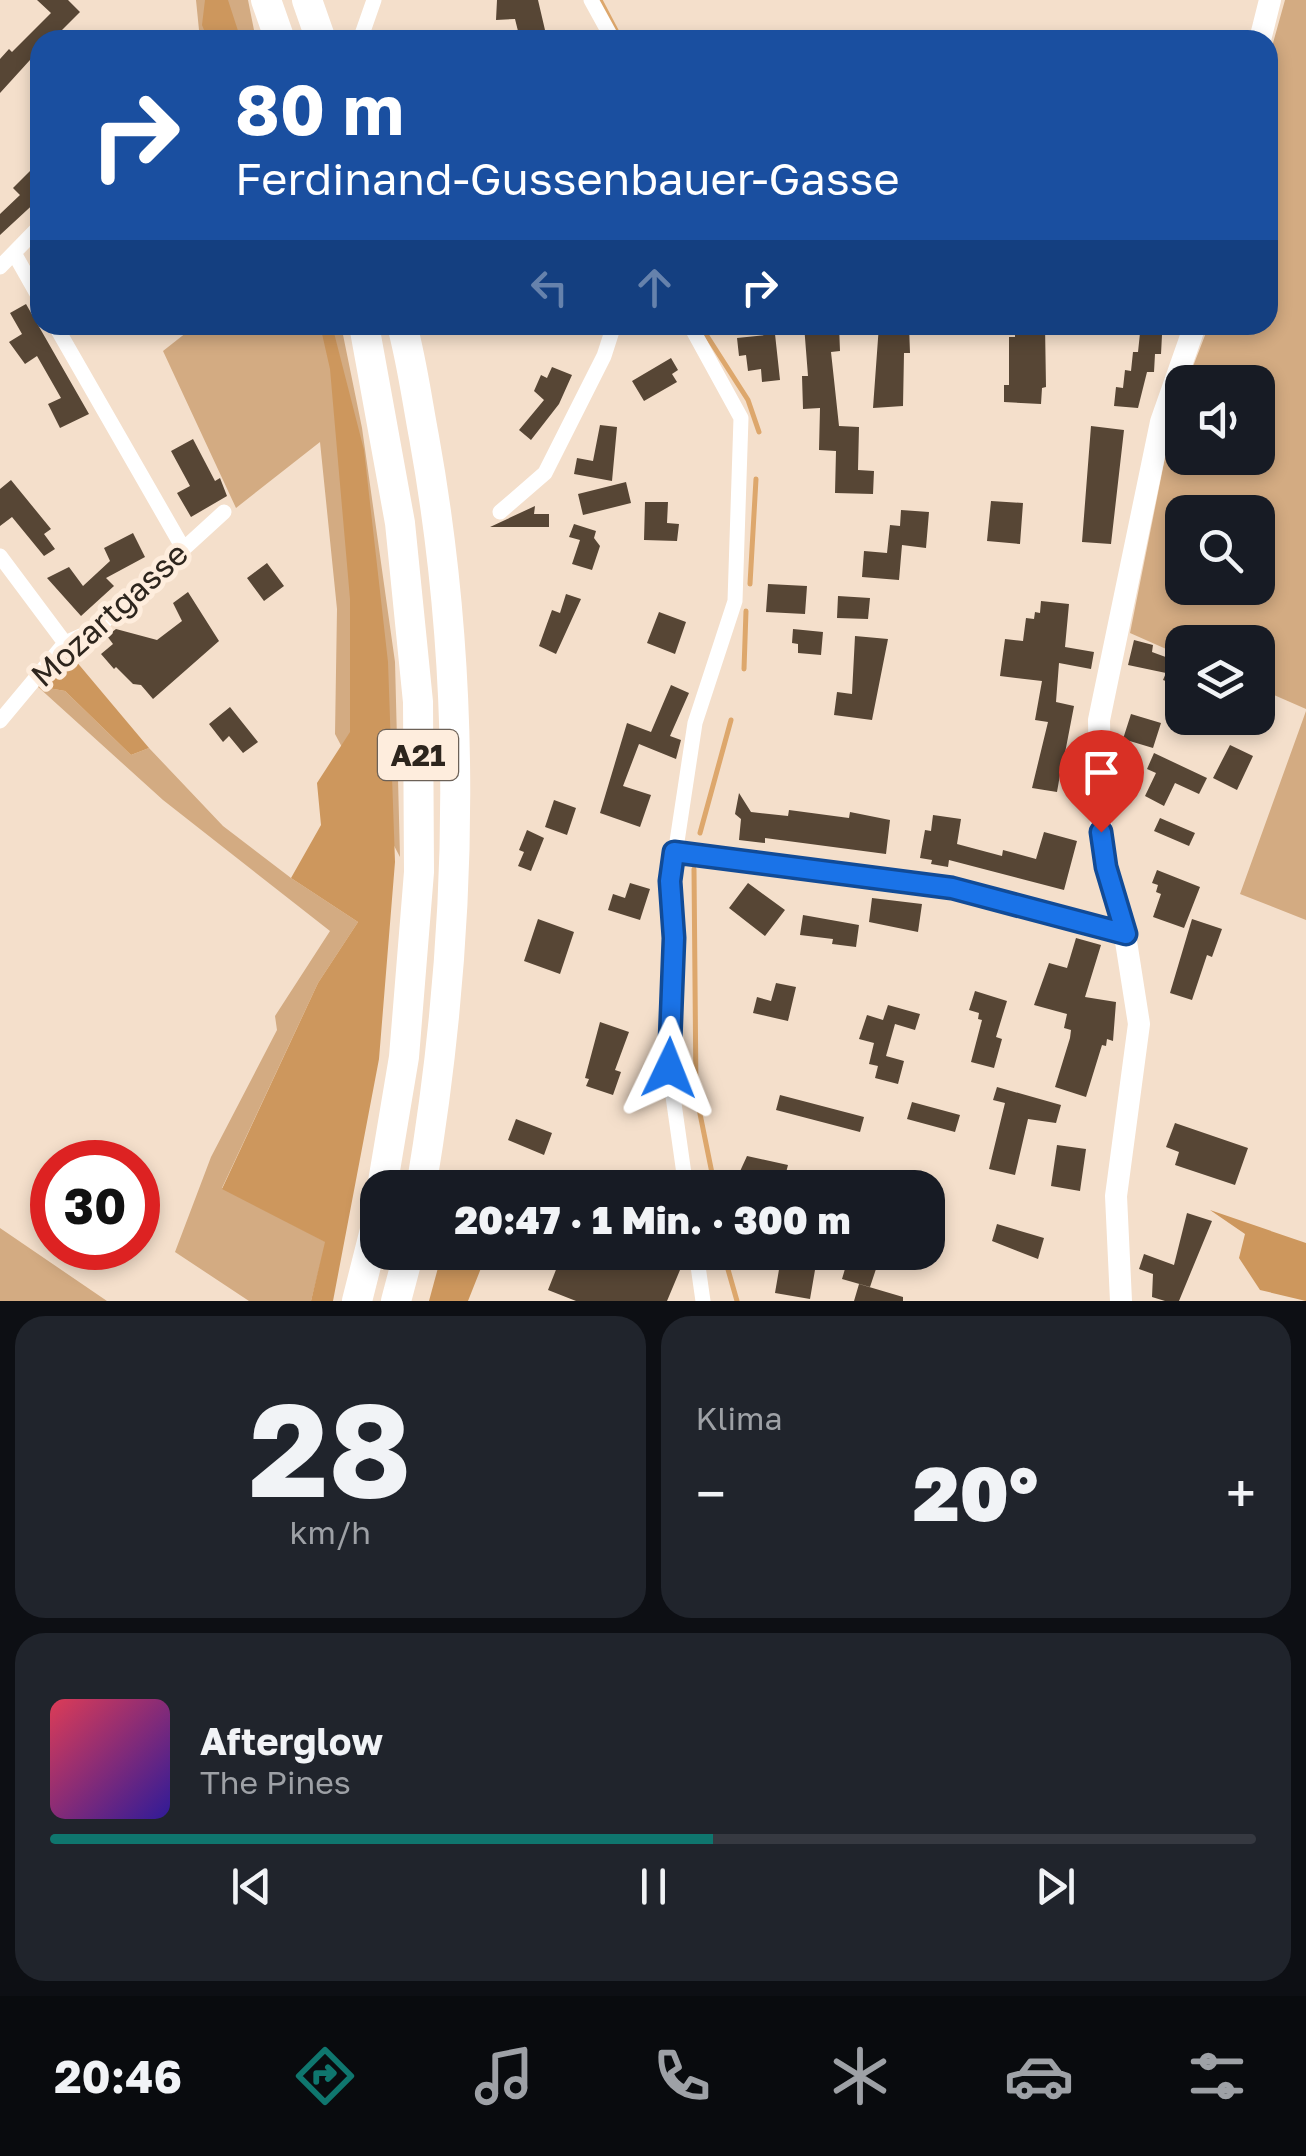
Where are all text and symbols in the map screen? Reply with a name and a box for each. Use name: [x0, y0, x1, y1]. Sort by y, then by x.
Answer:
text: 80 m: [235, 66, 404, 150]
icon: right: [70, 70, 200, 200]
text: Ferdinand-Gussenbauer-Gasse: [235, 151, 900, 205]
icon: left: [522, 260, 577, 315]
icon: ahead: [627, 260, 682, 315]
icon: right: [732, 260, 787, 315]
map controls: [1165, 365, 1275, 735]
button: sound: [1165, 365, 1275, 475]
button: search: [1165, 495, 1275, 605]
street label: Mozartgasse: [23, 534, 195, 694]
button: layers: [1165, 625, 1275, 735]
road number: A21: [378, 730, 458, 780]
pin: [1059, 730, 1144, 833]
icon: arrive: [1074, 745, 1129, 800]
position arrow: [617, 1016, 721, 1120]
speed limit sign: 30: [30, 1140, 160, 1270]
text: 20:47 · 1 Min. · 300 m: [454, 1197, 851, 1242]
text: 28: [249, 1370, 412, 1526]
text: Klima: [696, 1399, 782, 1437]
text: 20°: [913, 1447, 1038, 1538]
text: −: [696, 1460, 726, 1526]
text: +: [1226, 1460, 1256, 1526]
text: km/h: [290, 1513, 371, 1551]
text: Afterglow: [200, 1718, 383, 1763]
text: The Pines: [200, 1763, 351, 1801]
icon: previous: [224, 1859, 279, 1914]
icon: pause: [626, 1859, 681, 1914]
icon: next: [1028, 1859, 1083, 1914]
icon: directions: [290, 2041, 360, 2111]
icon: music: [469, 2041, 539, 2111]
icon: phone: [647, 2041, 717, 2111]
icon: climate: [825, 2041, 895, 2111]
icon: car: [1004, 2041, 1074, 2111]
icon: filters: [1182, 2041, 1252, 2111]
text: 20:46: [54, 2049, 182, 2103]

